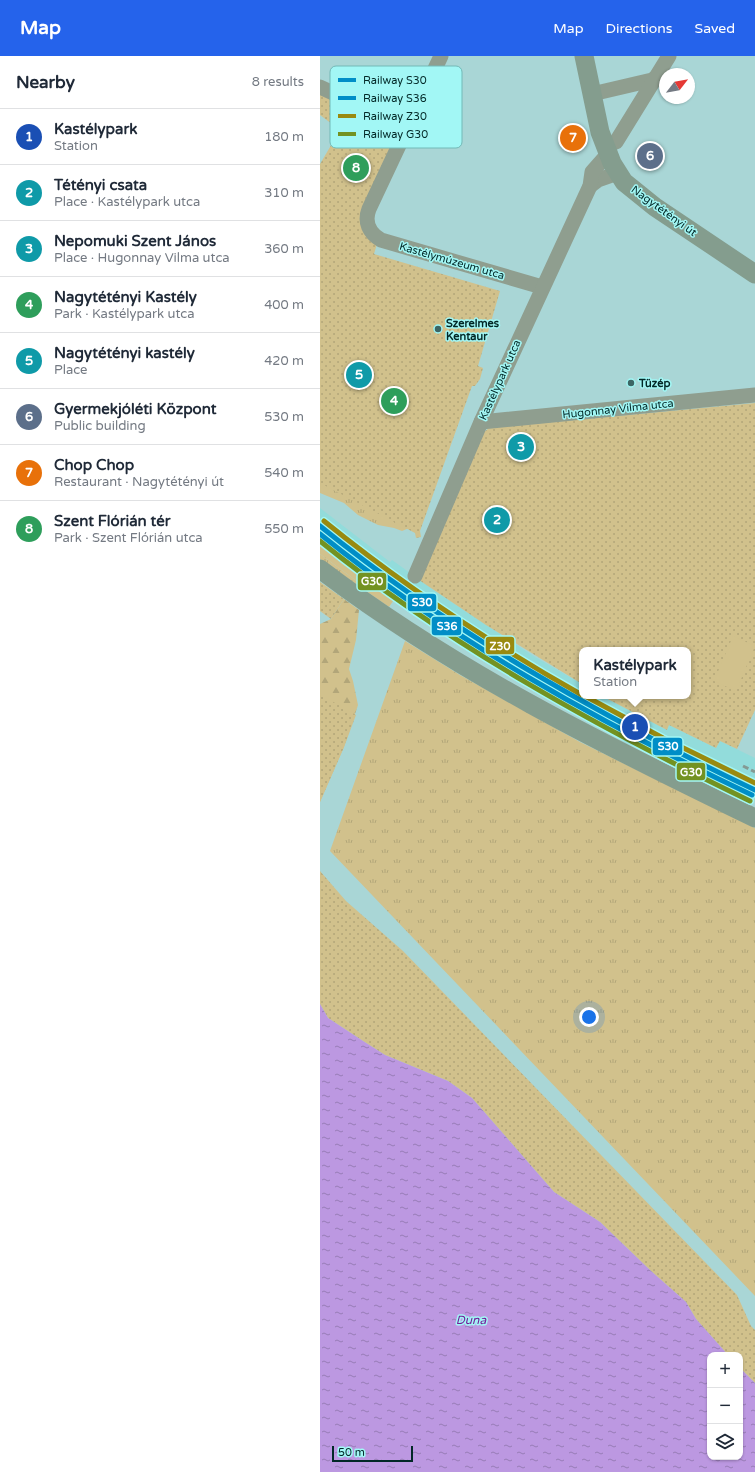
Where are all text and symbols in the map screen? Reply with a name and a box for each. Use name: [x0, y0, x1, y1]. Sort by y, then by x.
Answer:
text: Map: [20, 17, 61, 39]
text: Map: [553, 20, 584, 37]
text: Directions: [606, 20, 673, 37]
text: Saved: [695, 20, 735, 37]
legend: [330, 66, 462, 148]
north arrow: [659, 68, 695, 104]
text: Nearby: [16, 72, 75, 93]
text: 8 results: [252, 74, 304, 90]
text: Railway S30: [363, 74, 427, 87]
text: Railway S36: [363, 92, 427, 105]
text: Railway Z30: [363, 110, 427, 123]
text: Kastélypark: [54, 120, 137, 138]
pin: 7: [560, 123, 586, 153]
text: Railway G30: [363, 128, 428, 141]
text: 1: [25, 129, 33, 145]
text: 180 m: [264, 129, 304, 145]
text: Station: [54, 138, 98, 154]
pin: 6: [637, 141, 663, 171]
pin: 8: [343, 153, 369, 183]
text: Tétényi csata: [54, 176, 147, 194]
street label: Nagytétényi út: [629, 183, 699, 239]
text: 2: [25, 185, 33, 201]
text: 310 m: [264, 185, 304, 201]
text: Place · Kastélypark utca: [54, 194, 200, 210]
text: Nepomuki Szent János: [54, 232, 216, 250]
street label: Kastélymúzeum utca: [398, 240, 506, 282]
text: 3: [25, 241, 33, 257]
text: 360 m: [264, 241, 304, 257]
text: Place · Hugonnay Vilma utca: [54, 250, 230, 266]
text: Nagytétényi Kastély: [54, 288, 197, 306]
text: 4: [25, 297, 33, 313]
text: 400 m: [264, 297, 304, 313]
text: Park · Kastélypark utca: [54, 306, 195, 322]
place label: Szerelmes Kentaur: [446, 317, 500, 343]
marker: Szerelmes Kentaur: [433, 324, 443, 334]
street label: Kastélypark utca: [476, 338, 524, 422]
text: Nagytétényi kastély: [54, 344, 195, 362]
text: 5: [25, 353, 33, 369]
text: 420 m: [264, 353, 304, 369]
pin: 5: [346, 360, 372, 390]
text: Place: [54, 362, 87, 378]
place label: Tüzép: [638, 377, 670, 391]
marker: Tüzép: [626, 378, 636, 388]
pin: 4: [381, 386, 407, 416]
street label: Hugonnay Vilma utca: [562, 397, 674, 421]
text: Gyermekjóléti Központ: [54, 400, 216, 418]
text: 6: [25, 409, 33, 425]
text: 530 m: [264, 409, 304, 425]
text: Public building: [54, 418, 146, 434]
pin: 3: [508, 432, 534, 462]
text: Chop Chop: [54, 456, 134, 474]
text: 7: [25, 465, 33, 481]
text: 540 m: [264, 465, 304, 481]
text: Restaurant · Nagytétényi út: [54, 474, 224, 490]
pin: 2: [484, 505, 510, 535]
text: Szent Flórián tér: [54, 512, 170, 530]
text: 8: [25, 521, 33, 537]
text: 550 m: [264, 521, 304, 537]
text: Park · Szent Flórián utca: [54, 530, 203, 546]
line badge: G30: [357, 572, 387, 591]
text: G30: [361, 575, 383, 588]
line badge: S30: [407, 593, 437, 612]
text: S30: [412, 596, 432, 609]
line badge: S36: [431, 616, 462, 636]
text: S36: [437, 620, 457, 633]
line badge: Z30: [485, 636, 515, 655]
text: Z30: [490, 640, 511, 653]
popup: [579, 647, 691, 699]
text: Kastélypark: [593, 656, 677, 674]
text: Station: [593, 674, 637, 690]
pin: 1: [622, 712, 648, 742]
line badge: S30: [652, 737, 683, 756]
text: S30: [658, 740, 678, 753]
line badge: G30: [676, 762, 706, 781]
text: G30: [680, 766, 702, 779]
your location: [579, 1007, 599, 1027]
water label: Duna: [456, 1313, 486, 1327]
map controls: [707, 1352, 743, 1460]
button: +: [707, 1352, 743, 1388]
button: −: [707, 1388, 743, 1424]
button: layers: [707, 1424, 743, 1460]
scale bar: [332, 1444, 413, 1463]
text: 50 m: [338, 1446, 365, 1459]

